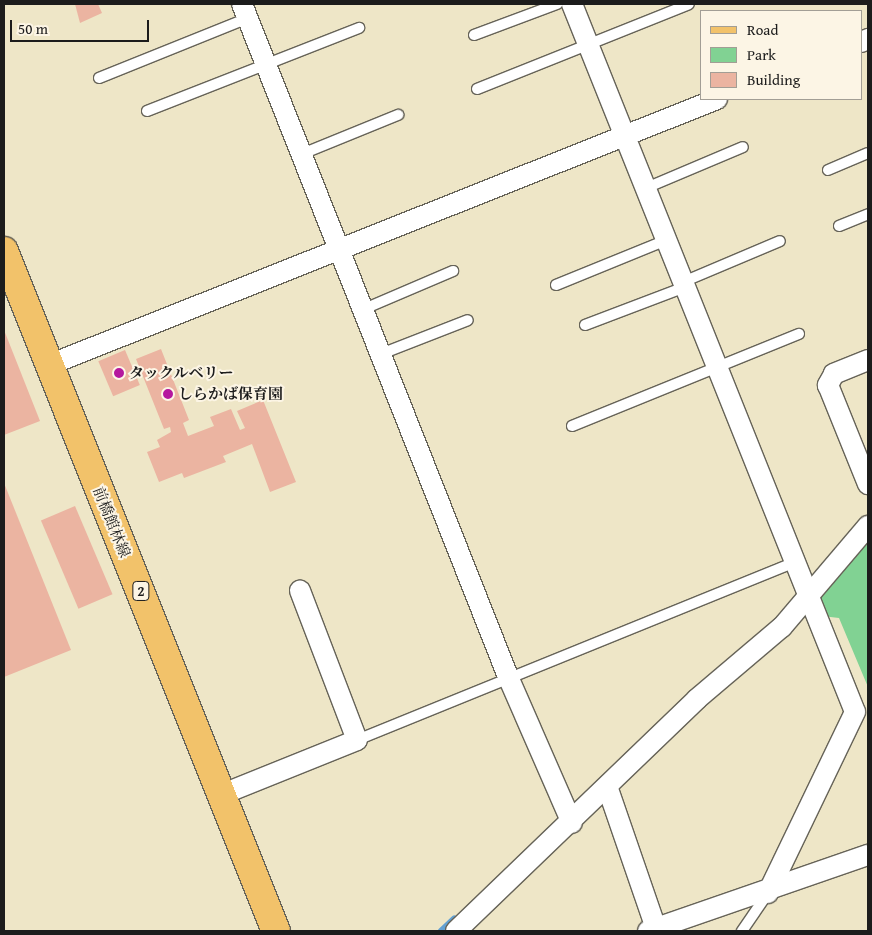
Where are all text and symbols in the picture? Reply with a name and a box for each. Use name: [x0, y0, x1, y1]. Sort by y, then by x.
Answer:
scale bar: [12, 10, 151, 42]
legend: [700, 10, 862, 100]
text: 50 m: [18, 18, 48, 39]
text: Road: [747, 19, 778, 40]
text: Park: [747, 44, 776, 65]
text: Building: [747, 69, 800, 90]
place label: タックルベリー: [129, 364, 234, 382]
marker: タックルベリー: [113, 367, 125, 379]
place label: しらかば保育園: [178, 385, 283, 403]
marker: しらかば保育園: [162, 388, 174, 400]
street label: 前橋館林線: [90, 484, 134, 560]
road number: 2: [132, 580, 150, 602]

